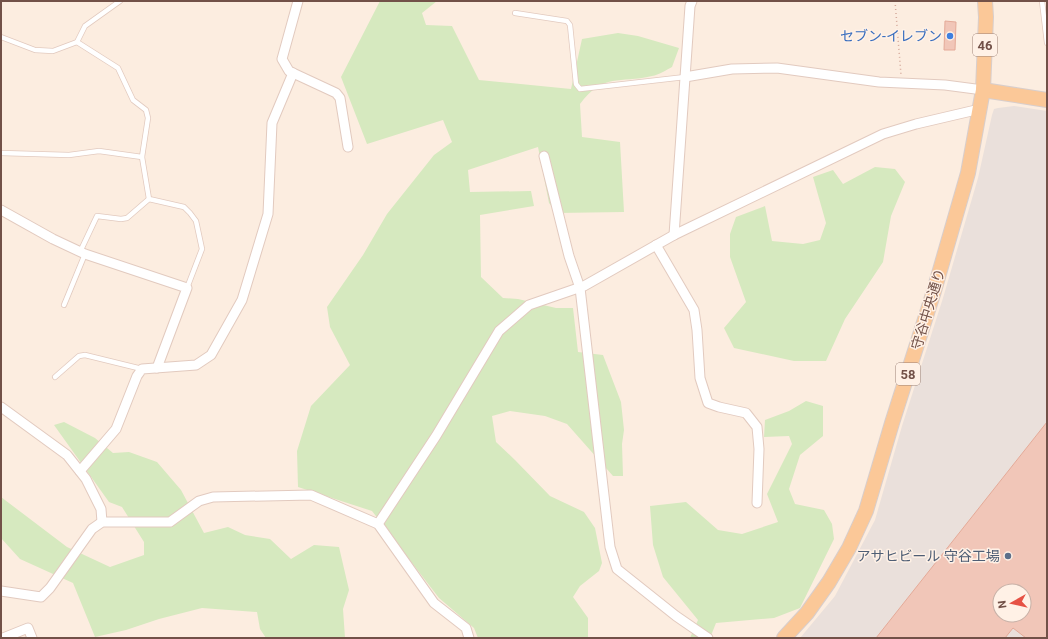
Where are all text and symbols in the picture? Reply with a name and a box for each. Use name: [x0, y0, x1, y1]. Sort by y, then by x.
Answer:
place label: セブン-イレブン: [840, 28, 942, 44]
marker: セブン-イレブン: [945, 31, 955, 41]
road number: 46: [973, 34, 997, 56]
street label: 守谷中央通り: [908, 266, 948, 352]
road number: 58: [896, 363, 920, 385]
place label: アサヒビール 守谷工場: [857, 548, 1000, 564]
marker: アサヒビール 守谷工場: [1003, 551, 1013, 561]
north arrow: [992, 583, 1032, 623]
text: N: [996, 599, 1010, 609]

